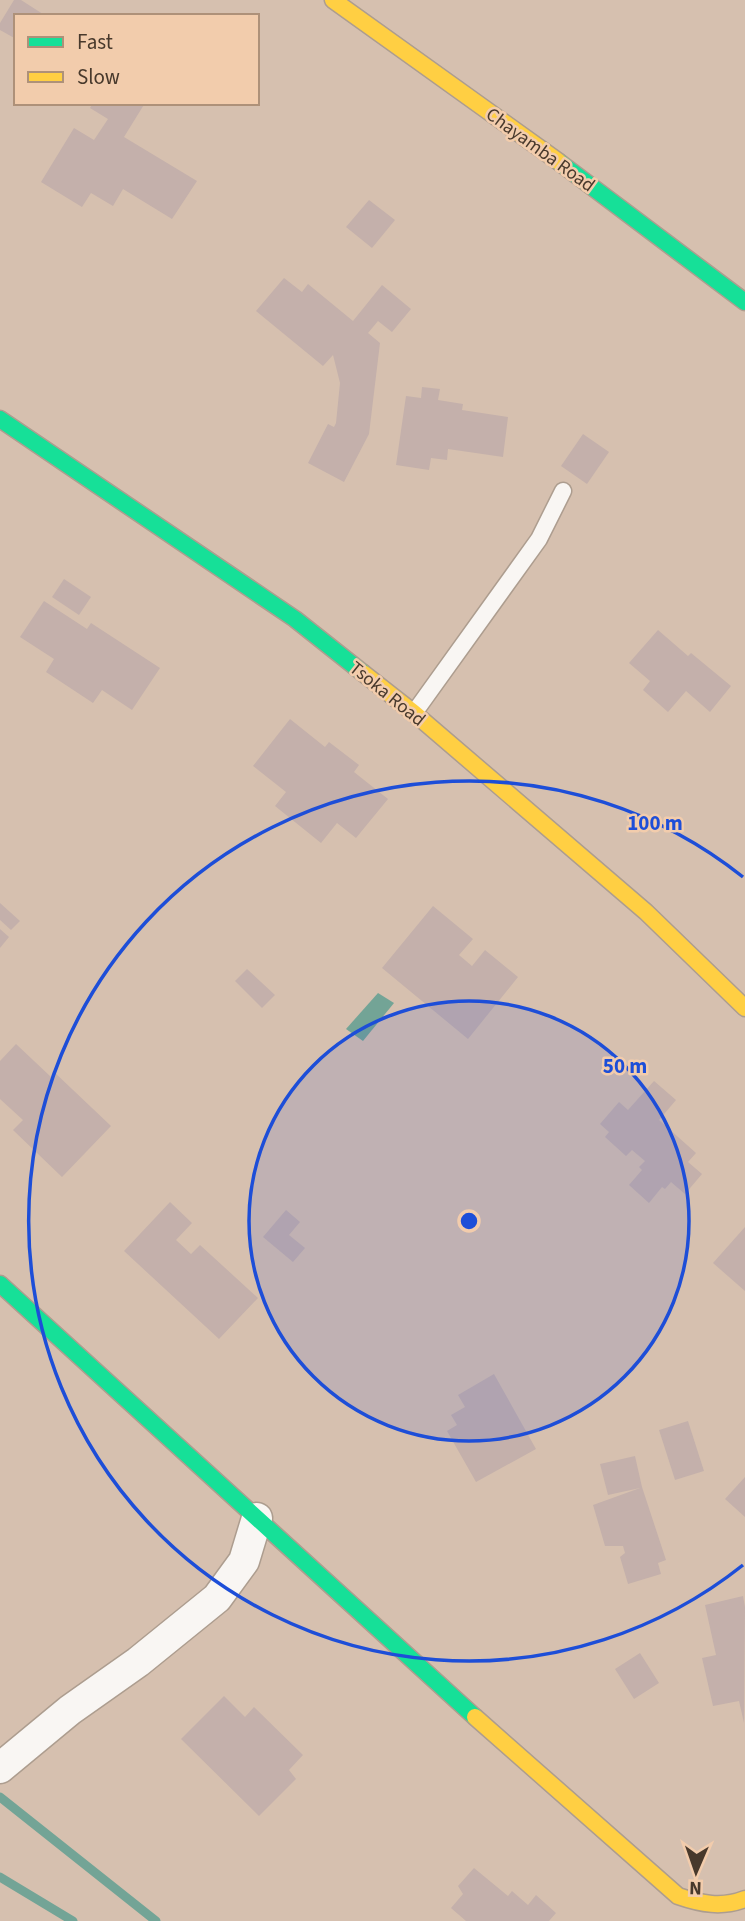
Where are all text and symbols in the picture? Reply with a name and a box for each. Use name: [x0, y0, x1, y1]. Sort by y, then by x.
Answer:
legend: [14, 14, 259, 105]
text: Fast: [77, 27, 113, 57]
text: Slow: [77, 62, 120, 92]
street label: Chayamba Road: [480, 101, 600, 199]
street label: Tsoka Road: [343, 655, 431, 733]
text: 100 m: [627, 808, 683, 838]
text: 50 m: [603, 1051, 647, 1081]
centre of rings: [457, 1209, 481, 1233]
north arrow: [661, 1837, 731, 1907]
text: N: [689, 1874, 702, 1901]

